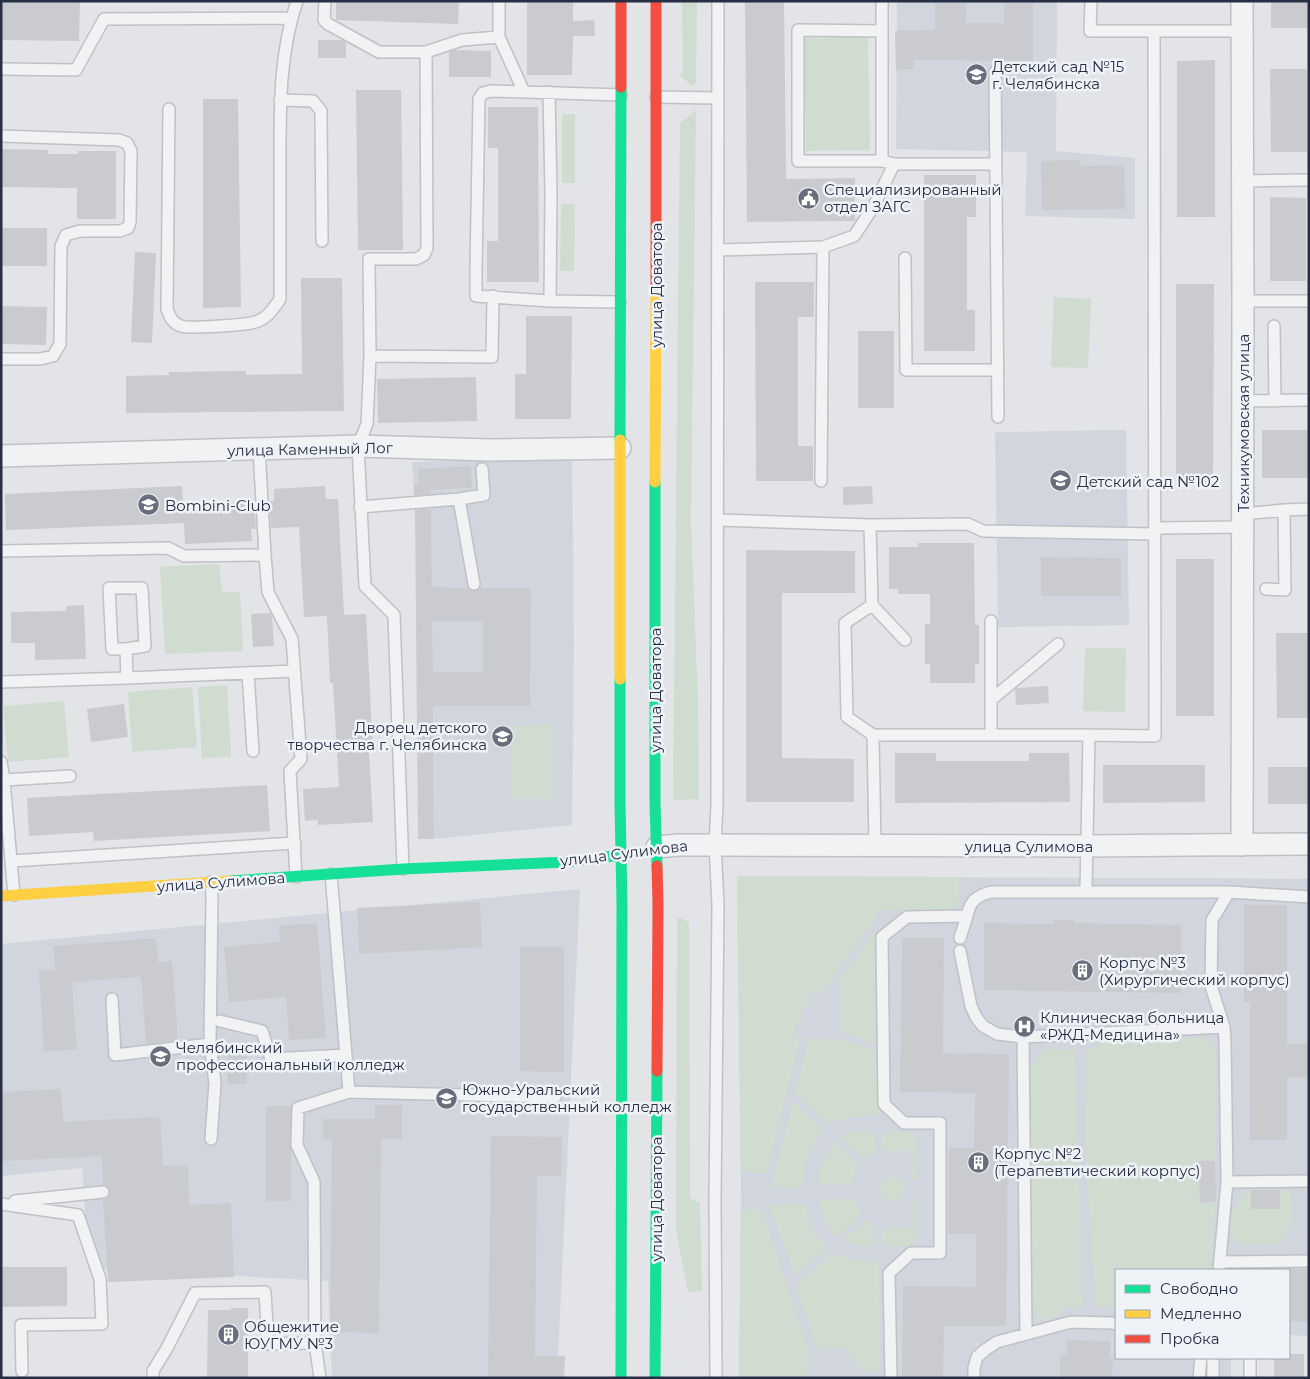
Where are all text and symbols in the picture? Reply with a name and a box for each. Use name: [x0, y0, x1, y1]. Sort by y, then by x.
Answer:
place label: Детский сад №15 г. Челябинска: [992, 57, 1124, 93]
school or university icon: Детский сад №15 г. Челябинска: [964, 63, 988, 87]
place label: Специализированный отдел ЗАГС: [824, 180, 1002, 216]
public building icon: Специализированный отдел ЗАГС: [796, 186, 820, 210]
street label: улица Доватора: [647, 222, 666, 349]
street label: Техникумовская улица: [1234, 334, 1253, 512]
street label: улица Каменный Лог: [226, 438, 394, 460]
school or university icon: Детский сад №102: [1049, 469, 1073, 493]
place label: Детский сад №102: [1077, 472, 1219, 491]
school or university icon: Bombini-Club: [137, 493, 161, 517]
place label: Bombini-Club: [165, 496, 271, 515]
street label: улица Доватора: [646, 627, 665, 754]
place label: Дворец детского творчества г. Челябинска: [287, 718, 487, 754]
school or university icon: Дворец детского творчества г. Челябинска: [491, 724, 515, 748]
street label: улица Сулимова: [558, 836, 689, 870]
street label: улица Сулимова: [964, 837, 1093, 856]
street label: улица Сулимова: [155, 868, 286, 896]
place label: Корпус №3 (Хирургический корпус): [1099, 953, 1290, 989]
building icon: Корпус №3 (Хирургический корпус): [1071, 959, 1095, 983]
place label: Клиническая больница «РЖД-Медицина»: [1040, 1008, 1224, 1044]
hospital icon: Клиническая больница «РЖД-Медицина»: [1012, 1014, 1036, 1038]
place label: Челябинский профессиональный колледж: [176, 1038, 405, 1074]
school or university icon: Челябинский профессиональный колледж: [148, 1044, 172, 1068]
place label: Южно-Уральский государственный колледж: [462, 1080, 672, 1116]
school or university icon: Южно-Уральский государственный колледж: [434, 1086, 458, 1110]
street label: улица Доватора: [647, 1136, 666, 1263]
place label: Корпус №2 (Терапевтический корпус): [994, 1144, 1200, 1180]
building icon: Корпус №2 (Терапевтический корпус): [966, 1150, 990, 1174]
legend: [1115, 1269, 1290, 1359]
text: Свободно: [1160, 1279, 1238, 1298]
text: Медленно: [1160, 1304, 1242, 1323]
place label: Общежитие ЮУГМУ №3: [244, 1317, 339, 1353]
building icon: Общежитие ЮУГМУ №3: [216, 1323, 240, 1347]
text: Пробка: [1160, 1329, 1219, 1348]

